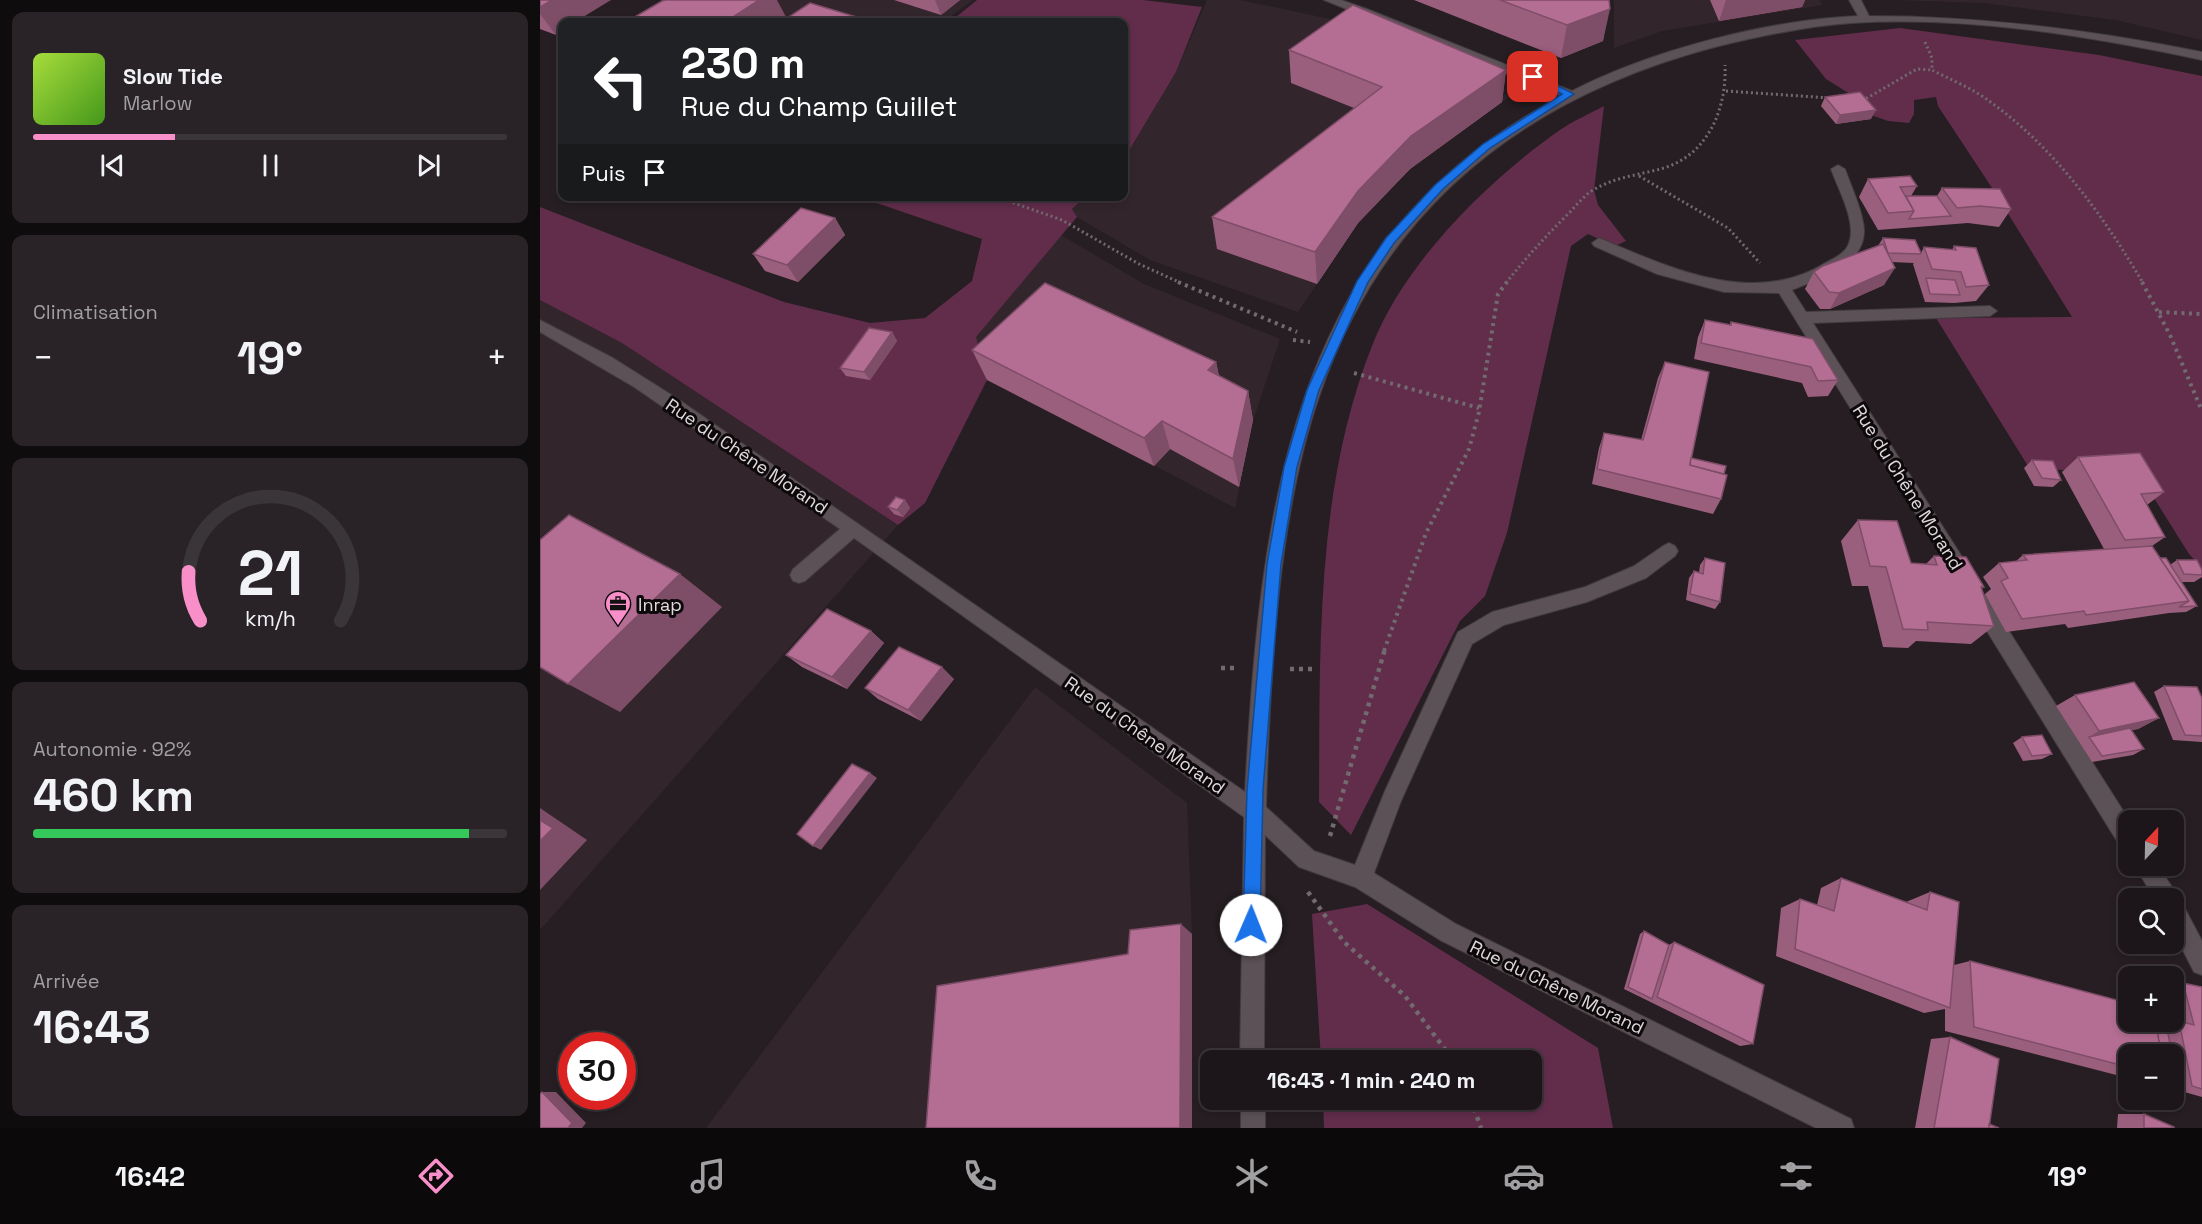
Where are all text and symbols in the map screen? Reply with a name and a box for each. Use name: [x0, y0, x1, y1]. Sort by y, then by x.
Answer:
text: 230 m: [681, 37, 805, 90]
icon: left: [582, 42, 660, 120]
pin: [1507, 51, 1558, 102]
icon: arrive: [1516, 60, 1549, 93]
text: Slow Tide: [123, 62, 223, 90]
text: Rue du Champ Guillet: [681, 89, 957, 124]
text: Marlow: [123, 90, 192, 116]
icon: previous: [96, 149, 129, 182]
icon: pause: [254, 149, 287, 182]
icon: next: [412, 149, 445, 182]
icon: arrive: [638, 156, 671, 189]
text: Puis: [582, 159, 626, 187]
text: Climatisation: [33, 299, 158, 325]
text: 19°: [237, 330, 303, 387]
text: −: [33, 337, 53, 379]
text: +: [487, 337, 507, 379]
street label: Rue du Chêne Morand: [662, 393, 832, 519]
street label: Rue du Chêne Morand: [1848, 400, 1968, 574]
text: 21: [237, 534, 303, 613]
office icon: Inrap: [603, 589, 633, 627]
place label: Inrap: [638, 593, 682, 616]
text: km/h: [244, 605, 296, 632]
street label: Rue du Chêne Morand: [1060, 671, 1230, 799]
text: Autonomie · 92%: [33, 736, 191, 762]
text: 460 km: [33, 767, 194, 824]
north arrow: [2118, 810, 2184, 876]
map controls: [2118, 810, 2184, 1110]
button: search: [2118, 888, 2184, 954]
position arrow: [1219, 893, 1283, 957]
street label: Rue du Chêne Morand: [1466, 935, 1648, 1039]
button: +: [2118, 966, 2184, 1032]
text: Arrivée: [33, 968, 100, 994]
text: 16:43: [33, 999, 151, 1056]
speed limit sign: 30: [558, 1032, 636, 1110]
button: −: [2118, 1044, 2184, 1110]
text: 16:43 · 1 min · 240 m: [1267, 1066, 1475, 1094]
icon: directions: [415, 1155, 457, 1197]
icon: music: [687, 1155, 729, 1197]
icon: phone: [959, 1155, 1001, 1197]
icon: climate: [1231, 1155, 1273, 1197]
icon: car: [1503, 1155, 1545, 1197]
icon: filters: [1775, 1155, 1817, 1197]
text: 16:42: [115, 1159, 185, 1194]
text: 19°: [2047, 1159, 2087, 1194]

